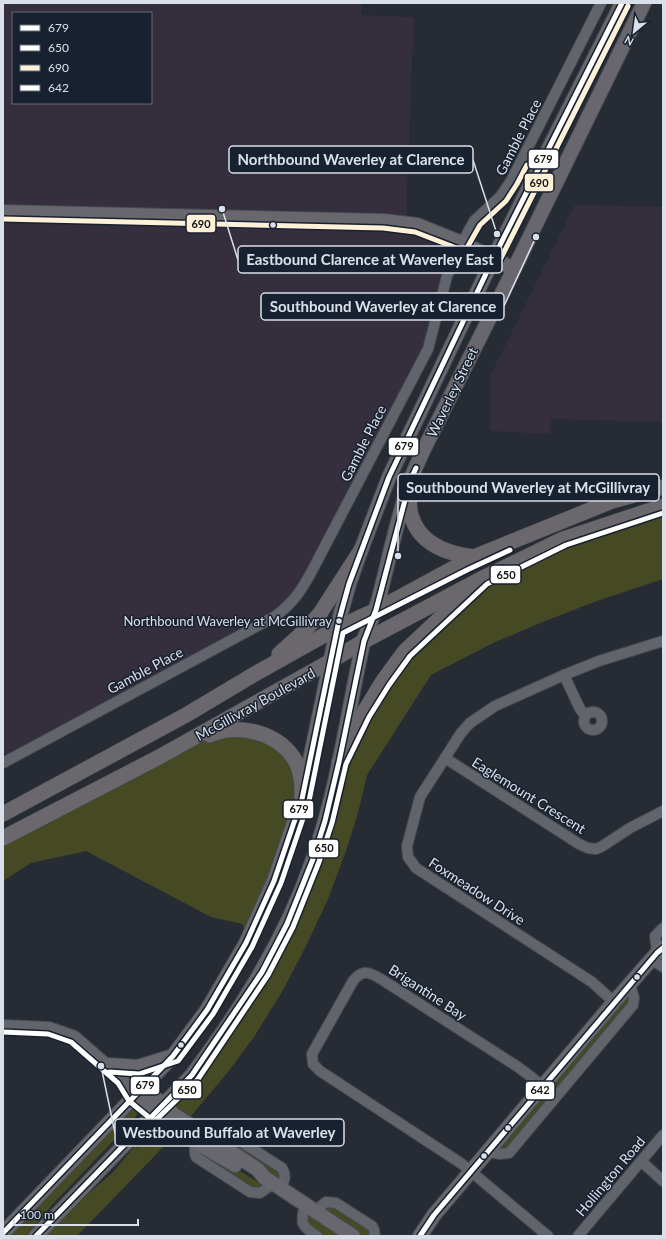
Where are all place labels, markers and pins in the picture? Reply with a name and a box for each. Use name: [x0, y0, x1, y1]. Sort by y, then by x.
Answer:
callout: Northbound Waverley at Clarence: [229, 146, 473, 173]
unlabelled marker: [268, 220, 278, 230]
callout: Eastbound Clarence at Waverley East: [238, 246, 502, 273]
callout: Southbound Waverley at Clarence: [261, 293, 504, 320]
callout: Southbound Waverley at McGillivray: [398, 474, 659, 501]
place label: Northbound Waverley at McGillivray: [124, 613, 332, 629]
marker: Northbound Waverley at McGillivray: [334, 616, 344, 626]
unlabelled marker: [632, 972, 642, 982]
unlabelled marker: [176, 1040, 186, 1050]
callout: Westbound Buffalo at Waverley: [115, 1119, 344, 1146]
unlabelled marker: [503, 1123, 513, 1133]
unlabelled marker: [479, 1151, 489, 1161]

